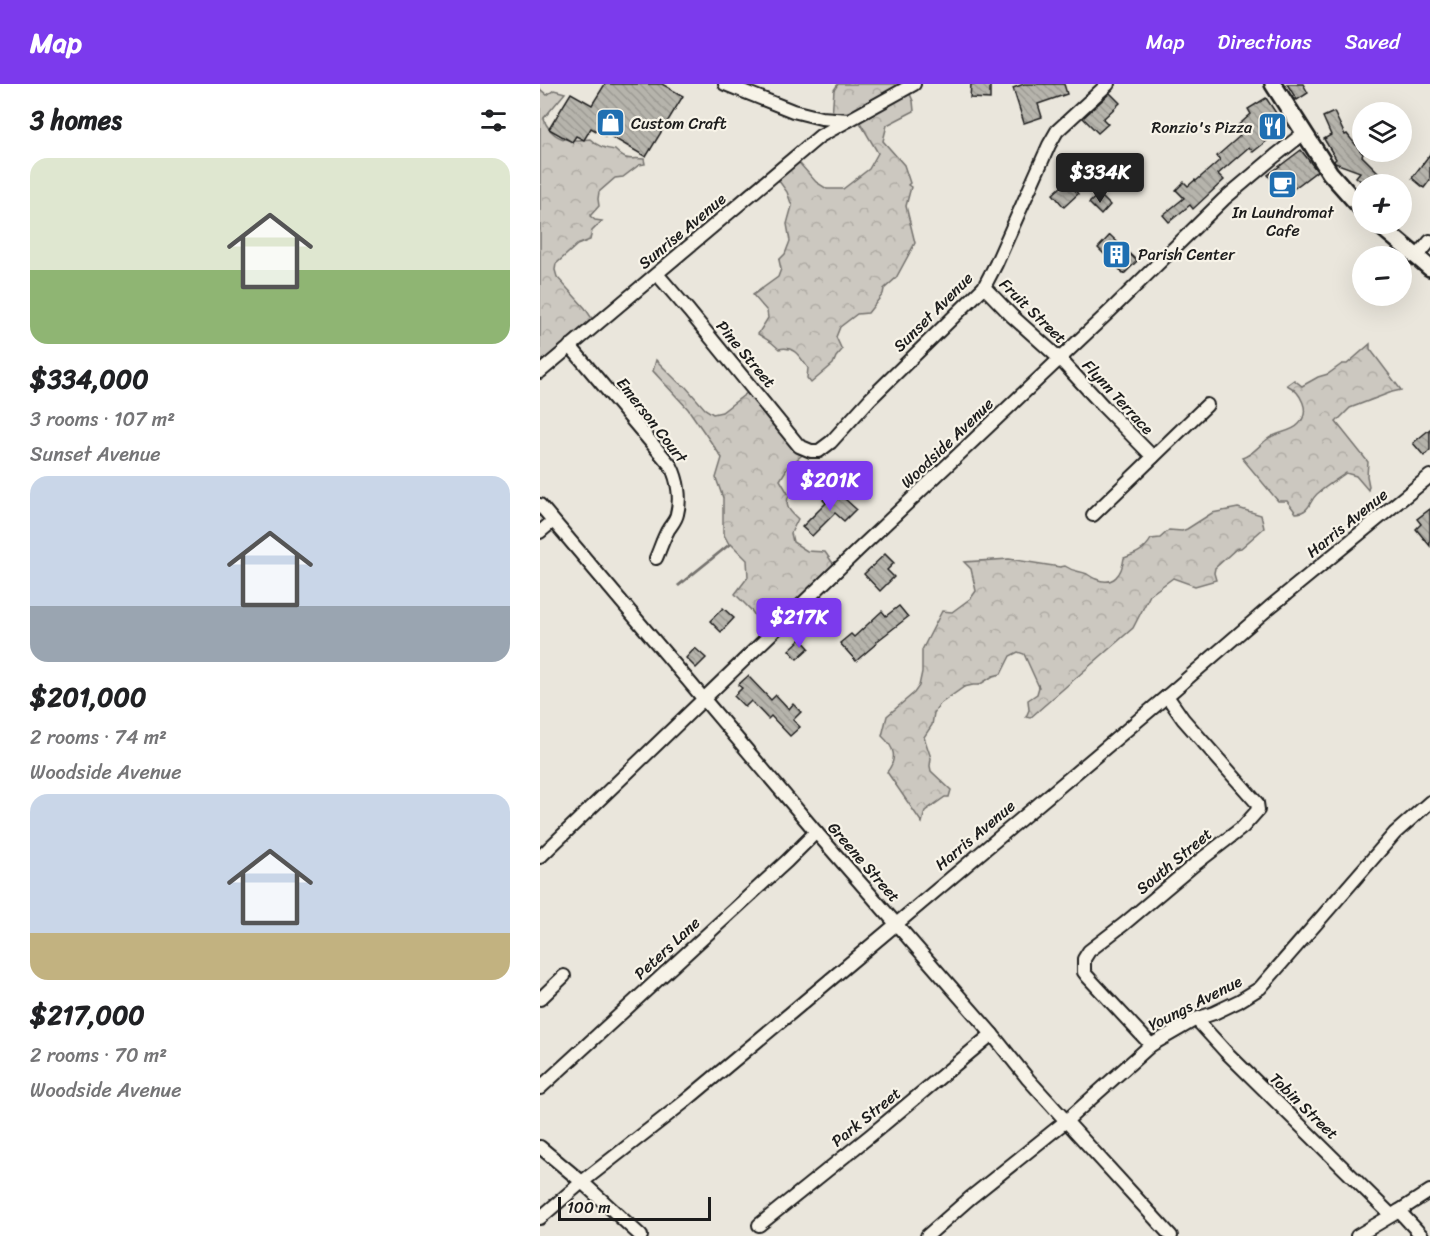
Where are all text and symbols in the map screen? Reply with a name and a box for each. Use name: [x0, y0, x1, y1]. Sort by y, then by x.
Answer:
text: Map: [30, 18, 82, 67]
text: Map: [1146, 23, 1184, 61]
text: Directions: [1217, 23, 1312, 61]
text: Saved: [1345, 23, 1400, 61]
text: 3 homes: [30, 97, 122, 143]
map controls: [1352, 102, 1412, 306]
button: layers: [1352, 102, 1412, 162]
icon: filters: [477, 104, 510, 137]
shop icon: Custom Craft: [594, 107, 626, 139]
place label: Custom Craft: [631, 109, 727, 138]
restaurant icon: Ronzio's Pizza: [1257, 111, 1289, 143]
place label: Ronzio's Pizza: [1152, 113, 1253, 142]
pin: $334K: [1058, 153, 1142, 204]
text: $334K: [1070, 155, 1130, 190]
cafe icon: In Laundromat Cafe: [1267, 168, 1299, 200]
button: +: [1352, 174, 1412, 234]
street label: Sunrise Avenue: [631, 185, 733, 277]
icon: home: [216, 197, 324, 305]
place label: In Laundromat Cafe: [1231, 198, 1334, 245]
building icon: Parish Center: [1101, 238, 1133, 270]
place label: Parish Center: [1138, 240, 1236, 269]
button: −: [1352, 246, 1412, 306]
street label: Sunset Avenue: [886, 265, 980, 359]
street label: Fruit Street: [992, 271, 1074, 351]
street label: Pine Street: [709, 313, 783, 395]
street label: Flynn Terrace: [1075, 352, 1161, 442]
text: $334,000: [30, 356, 149, 402]
street label: Emerson Court: [609, 371, 695, 470]
street label: Woodside Avenue: [893, 390, 1001, 496]
text: 3 rooms · 107 m²: [30, 402, 175, 437]
text: Sunset Avenue: [30, 437, 161, 472]
pin: $201K: [788, 461, 872, 512]
text: $201K: [801, 463, 859, 498]
street label: Harris Avenue: [1300, 481, 1394, 565]
icon: home: [216, 515, 324, 623]
pin: $217K: [757, 598, 841, 649]
text: $217K: [770, 600, 828, 635]
text: $201,000: [30, 674, 146, 720]
text: 2 rooms · 74 m²: [30, 720, 167, 755]
text: Woodside Avenue: [30, 755, 182, 790]
street label: Harris Avenue: [928, 792, 1022, 878]
street label: Greene Street: [820, 815, 908, 909]
street label: South Street: [1129, 820, 1219, 902]
icon: home: [216, 833, 324, 941]
street label: Peters Lane: [627, 909, 707, 987]
street label: Youngs Avenue: [1143, 967, 1247, 1039]
text: $217,000: [30, 992, 145, 1038]
text: 2 rooms · 70 m²: [30, 1038, 167, 1073]
street label: Tobin Street: [1262, 1065, 1346, 1147]
text: Woodside Avenue: [30, 1073, 182, 1108]
street label: Park Street: [824, 1079, 908, 1155]
text: 100 m: [567, 1193, 611, 1222]
scale bar: [558, 1194, 711, 1222]

